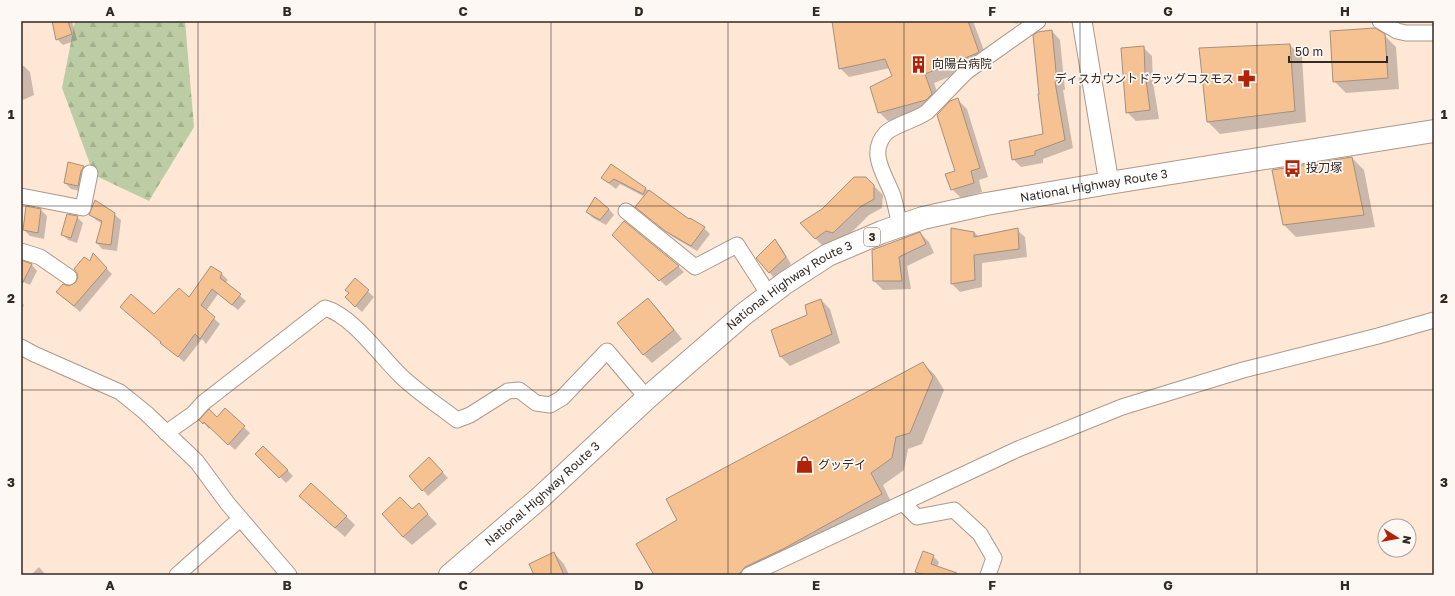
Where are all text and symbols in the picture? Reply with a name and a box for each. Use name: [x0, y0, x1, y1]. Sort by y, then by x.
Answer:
text: A: [105, 3, 115, 19]
text: B: [282, 3, 292, 19]
text: C: [458, 3, 468, 19]
text: D: [634, 3, 644, 19]
text: E: [812, 3, 820, 19]
text: F: [988, 3, 996, 19]
text: G: [1163, 3, 1173, 19]
text: H: [1340, 3, 1350, 19]
scale bar: [1289, 38, 1387, 64]
text: 50 m: [1295, 44, 1323, 59]
building icon: 向陽台病院: [909, 54, 929, 74]
place label: 向陽台病院: [932, 56, 992, 71]
pharmacy icon: ディスカウントドラッグコスモス: [1237, 69, 1257, 89]
place label: ディスカウントドラッグコスモス: [1055, 71, 1234, 86]
text: 1: [8, 106, 15, 122]
text: 1: [1441, 106, 1448, 122]
bus stop icon: 投刀塚: [1283, 158, 1303, 178]
place label: 投刀塚: [1306, 160, 1342, 175]
street label: National Highway Route 3: [1019, 166, 1169, 205]
road number: 3: [864, 228, 880, 246]
street label: National Highway Route 3: [723, 238, 854, 333]
text: 2: [7, 290, 15, 306]
text: 2: [1440, 290, 1448, 306]
street label: National Highway Route 3: [482, 438, 603, 549]
shop icon: グッデイ: [795, 455, 815, 475]
place label: グッデイ: [818, 457, 866, 472]
text: 3: [7, 474, 15, 490]
text: 3: [1440, 474, 1448, 490]
north arrow: [1377, 518, 1417, 558]
text: N: [1400, 535, 1414, 545]
text: A: [105, 577, 115, 593]
text: B: [282, 577, 292, 593]
text: C: [458, 577, 468, 593]
text: D: [634, 577, 644, 593]
text: E: [812, 577, 820, 593]
text: F: [988, 577, 996, 593]
text: G: [1163, 577, 1173, 593]
text: H: [1340, 577, 1350, 593]

